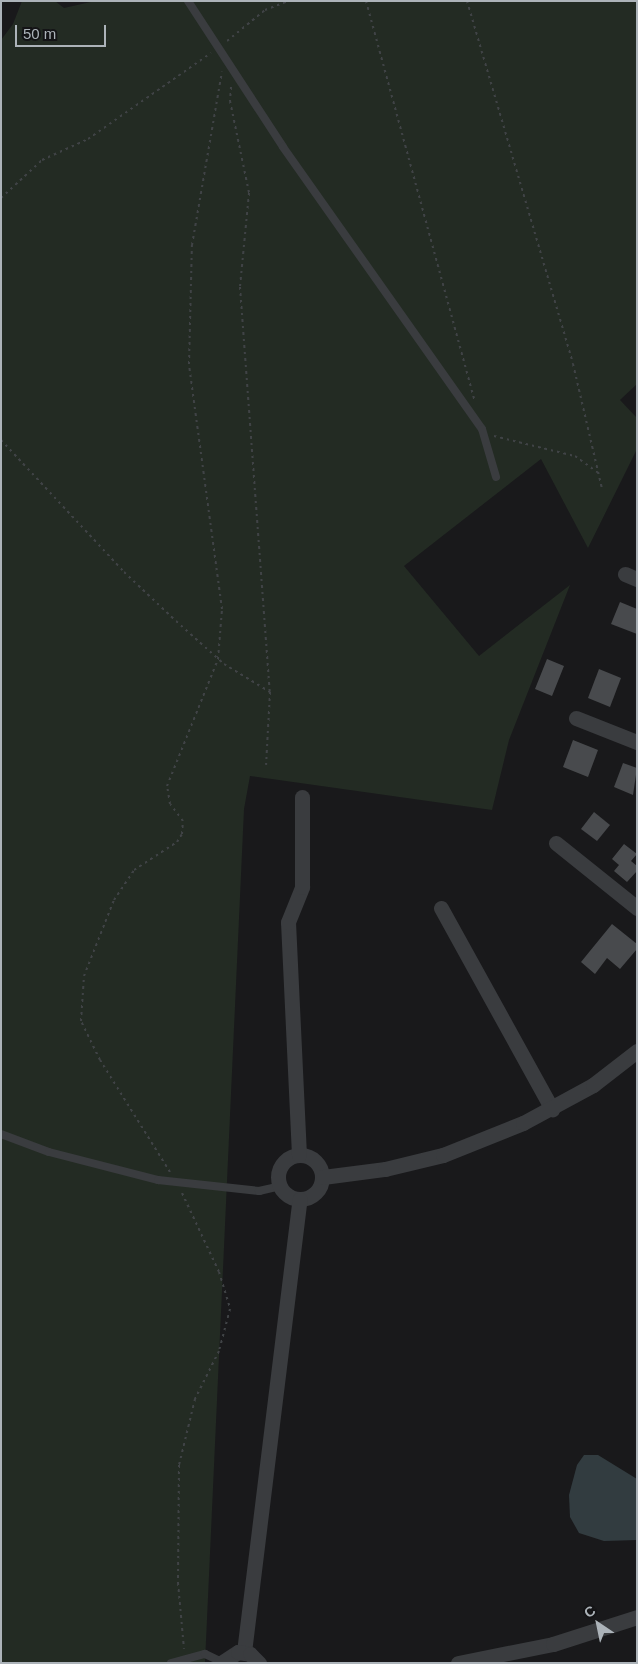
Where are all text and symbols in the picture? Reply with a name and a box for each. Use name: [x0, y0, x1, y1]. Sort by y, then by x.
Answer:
scale bar: [18, 15, 109, 47]
text: 50 m: [23, 25, 56, 42]
north arrow: [573, 1599, 623, 1649]
text: С: [581, 1602, 598, 1621]

